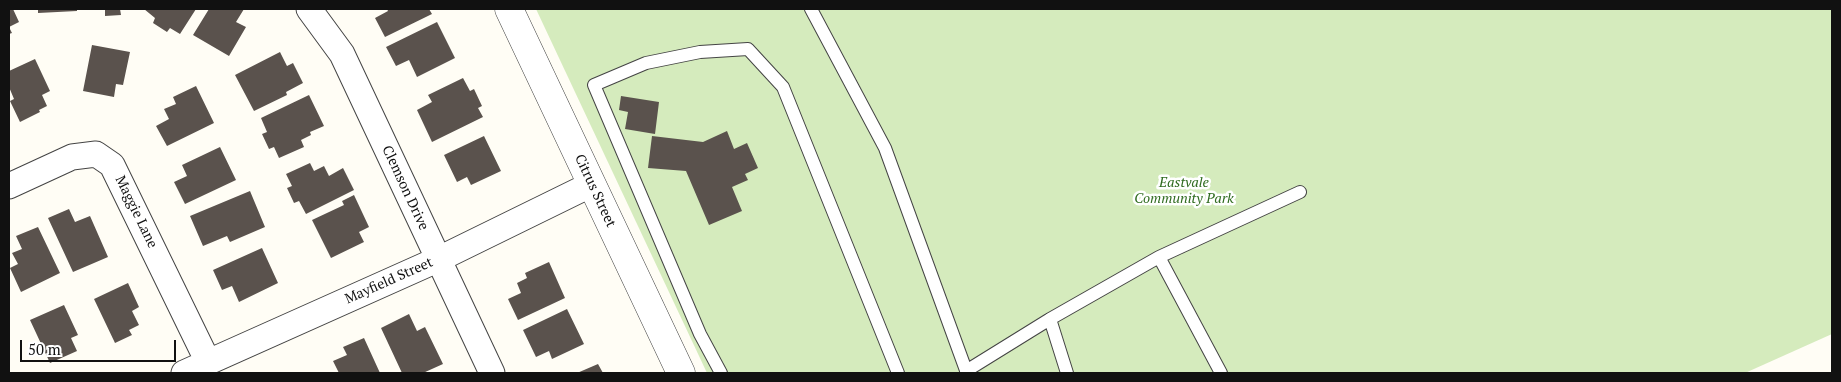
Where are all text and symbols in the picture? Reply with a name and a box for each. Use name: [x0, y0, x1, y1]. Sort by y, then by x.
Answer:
street label: Clemson Drive: [378, 143, 432, 233]
street label: Citrus Street: [571, 152, 619, 230]
street label: Maggie Lane: [111, 173, 161, 251]
park label: Eastvale Community Park: [1134, 175, 1234, 208]
street label: Mayfield Street: [342, 254, 436, 308]
scale bar: [22, 330, 179, 362]
text: 50 m: [28, 339, 61, 359]

